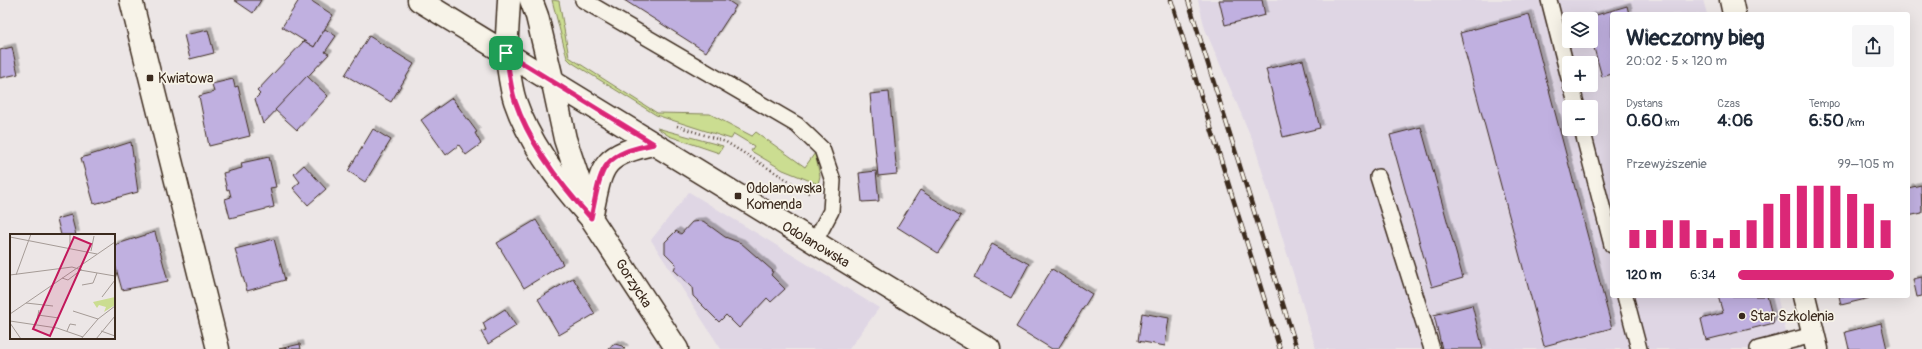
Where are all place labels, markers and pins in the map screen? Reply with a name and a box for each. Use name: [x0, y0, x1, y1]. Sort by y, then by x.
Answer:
pin: [489, 36, 523, 70]
place label: Kwiatowa: [158, 70, 213, 87]
marker: Kwiatowa: [145, 73, 155, 83]
place label: Odolanowska Komenda: [746, 180, 822, 213]
marker: Odolanowska Komenda: [733, 191, 743, 201]
place label: Star Szkolenia: [1750, 308, 1834, 325]
marker: Star Szkolenia: [1737, 311, 1747, 321]

